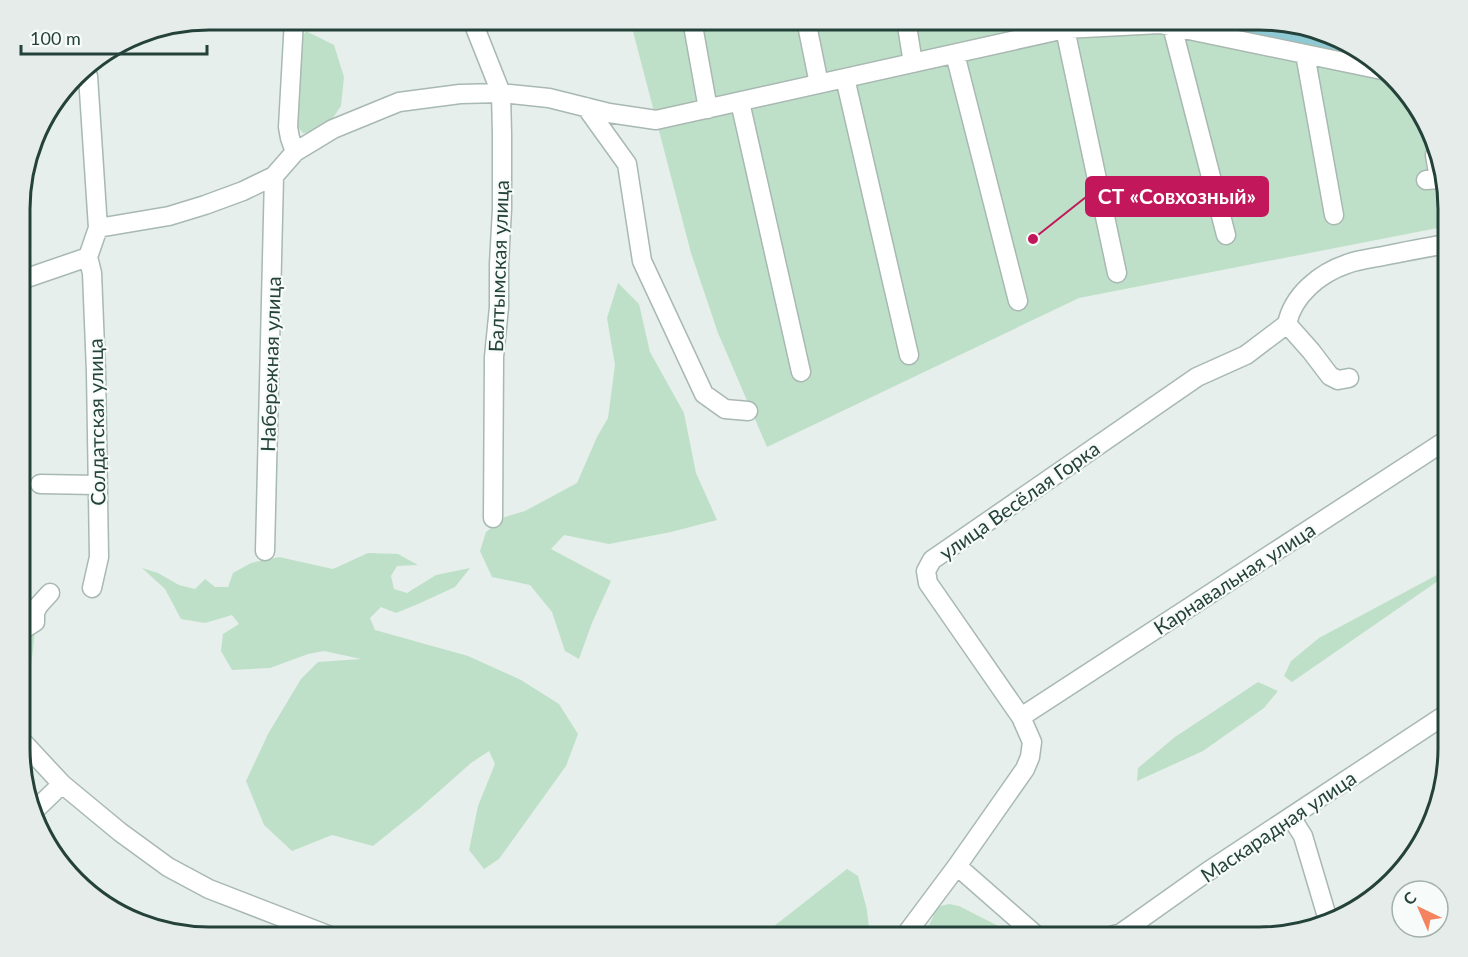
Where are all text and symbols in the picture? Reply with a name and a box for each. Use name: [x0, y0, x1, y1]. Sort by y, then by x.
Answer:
scale bar: [21, 18, 207, 56]
text: 100 m: [30, 27, 81, 49]
callout: СТ «Совхозный»: [1086, 177, 1268, 216]
street label: Балтымская улица: [483, 180, 513, 352]
text: СТ «Совхозный»: [1098, 183, 1256, 208]
street label: Набережная улица: [255, 276, 285, 452]
street label: Солдатская улица: [83, 338, 109, 506]
street label: улица Весёлая Горка: [934, 436, 1104, 564]
street label: Карнавальная улица: [1149, 517, 1319, 639]
street label: Маскарадная улица: [1196, 765, 1360, 887]
north arrow: [1390, 879, 1450, 939]
text: С: [1399, 887, 1420, 908]

